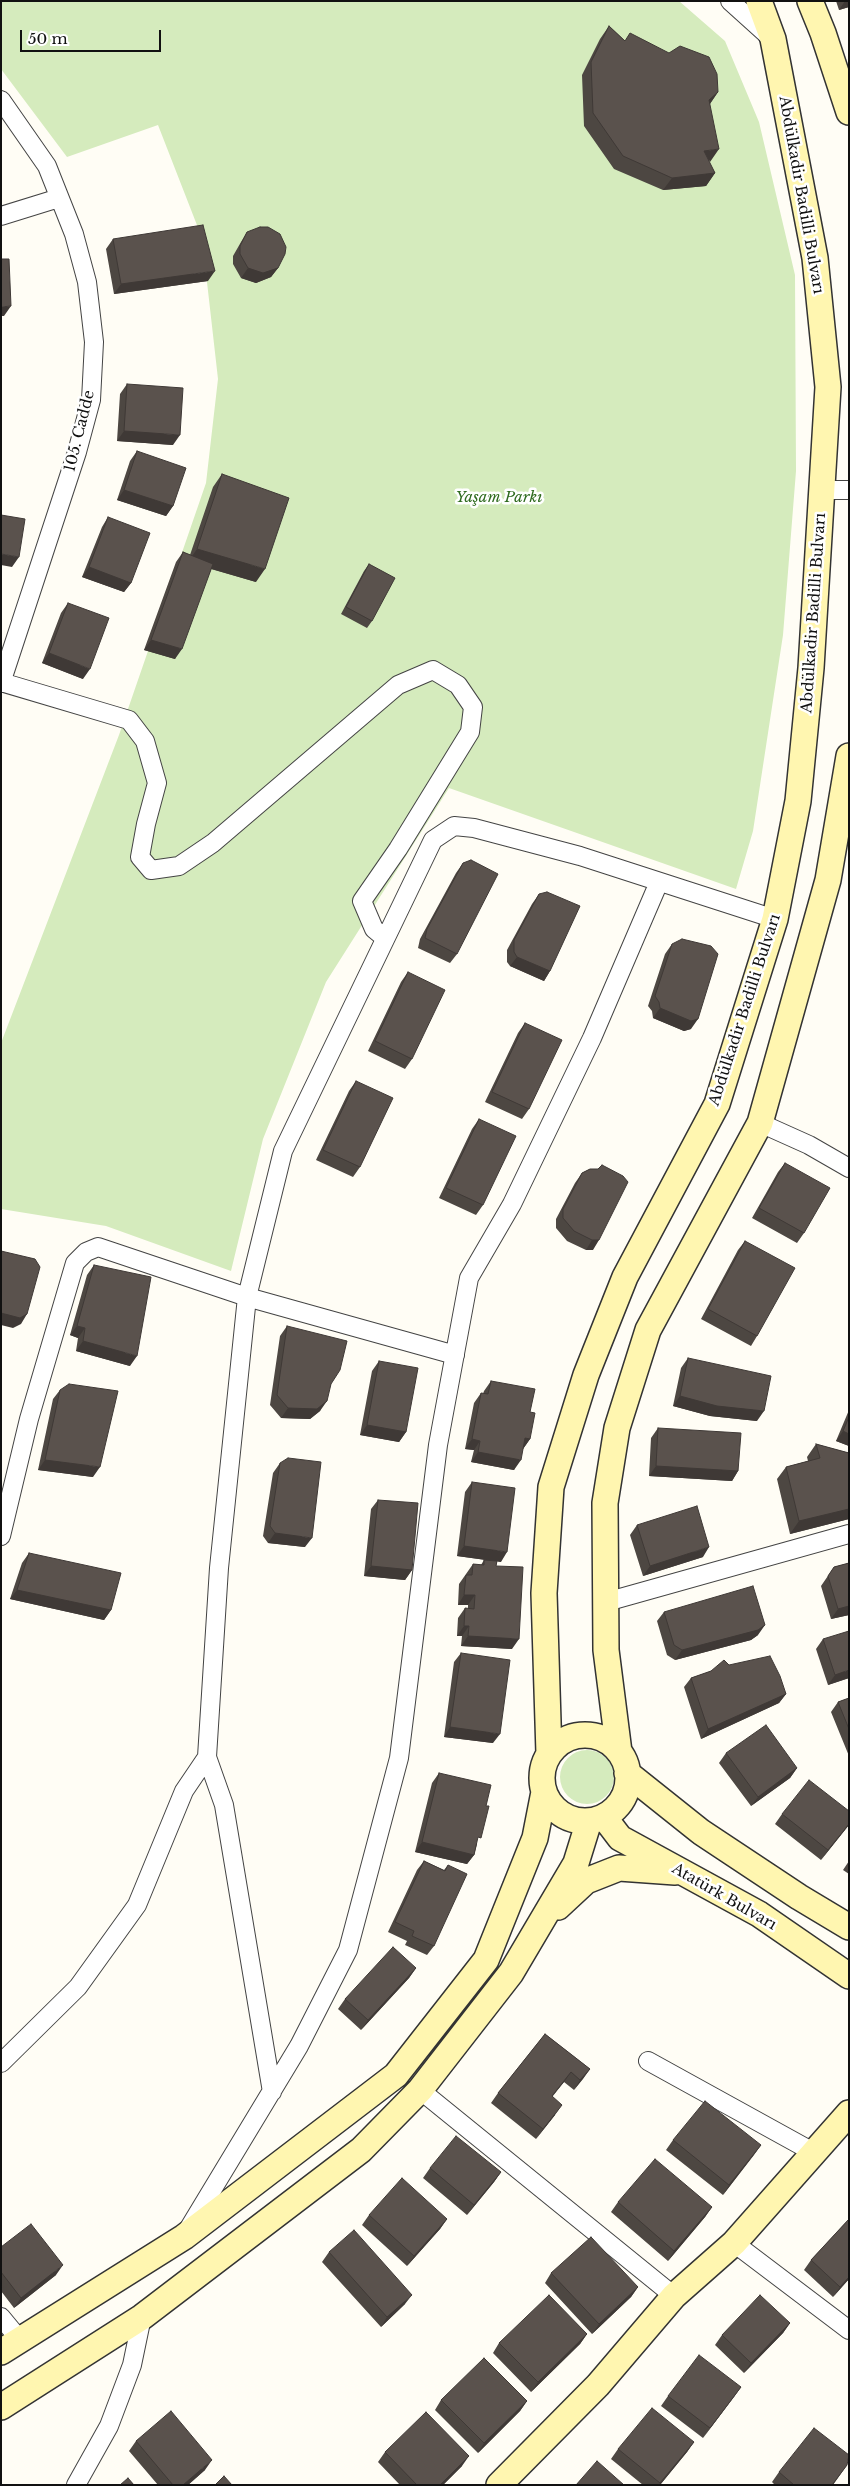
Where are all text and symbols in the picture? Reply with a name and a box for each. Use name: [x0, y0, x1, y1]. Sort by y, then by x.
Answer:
scale bar: [22, 20, 164, 52]
text: 50 m: [28, 29, 68, 48]
street label: Abdülkadir Badilli Bulvarı: [775, 95, 827, 295]
street label: 105. Cadde: [61, 388, 99, 474]
park label: Yaşam Parkı: [456, 489, 542, 507]
street label: Abdülkadir Badilli Bulvarı: [798, 512, 830, 714]
street label: Abdülkadir Badilli Bulvarı: [705, 912, 785, 1108]
street label: Atatürk Bulvarı: [669, 1860, 779, 1934]

